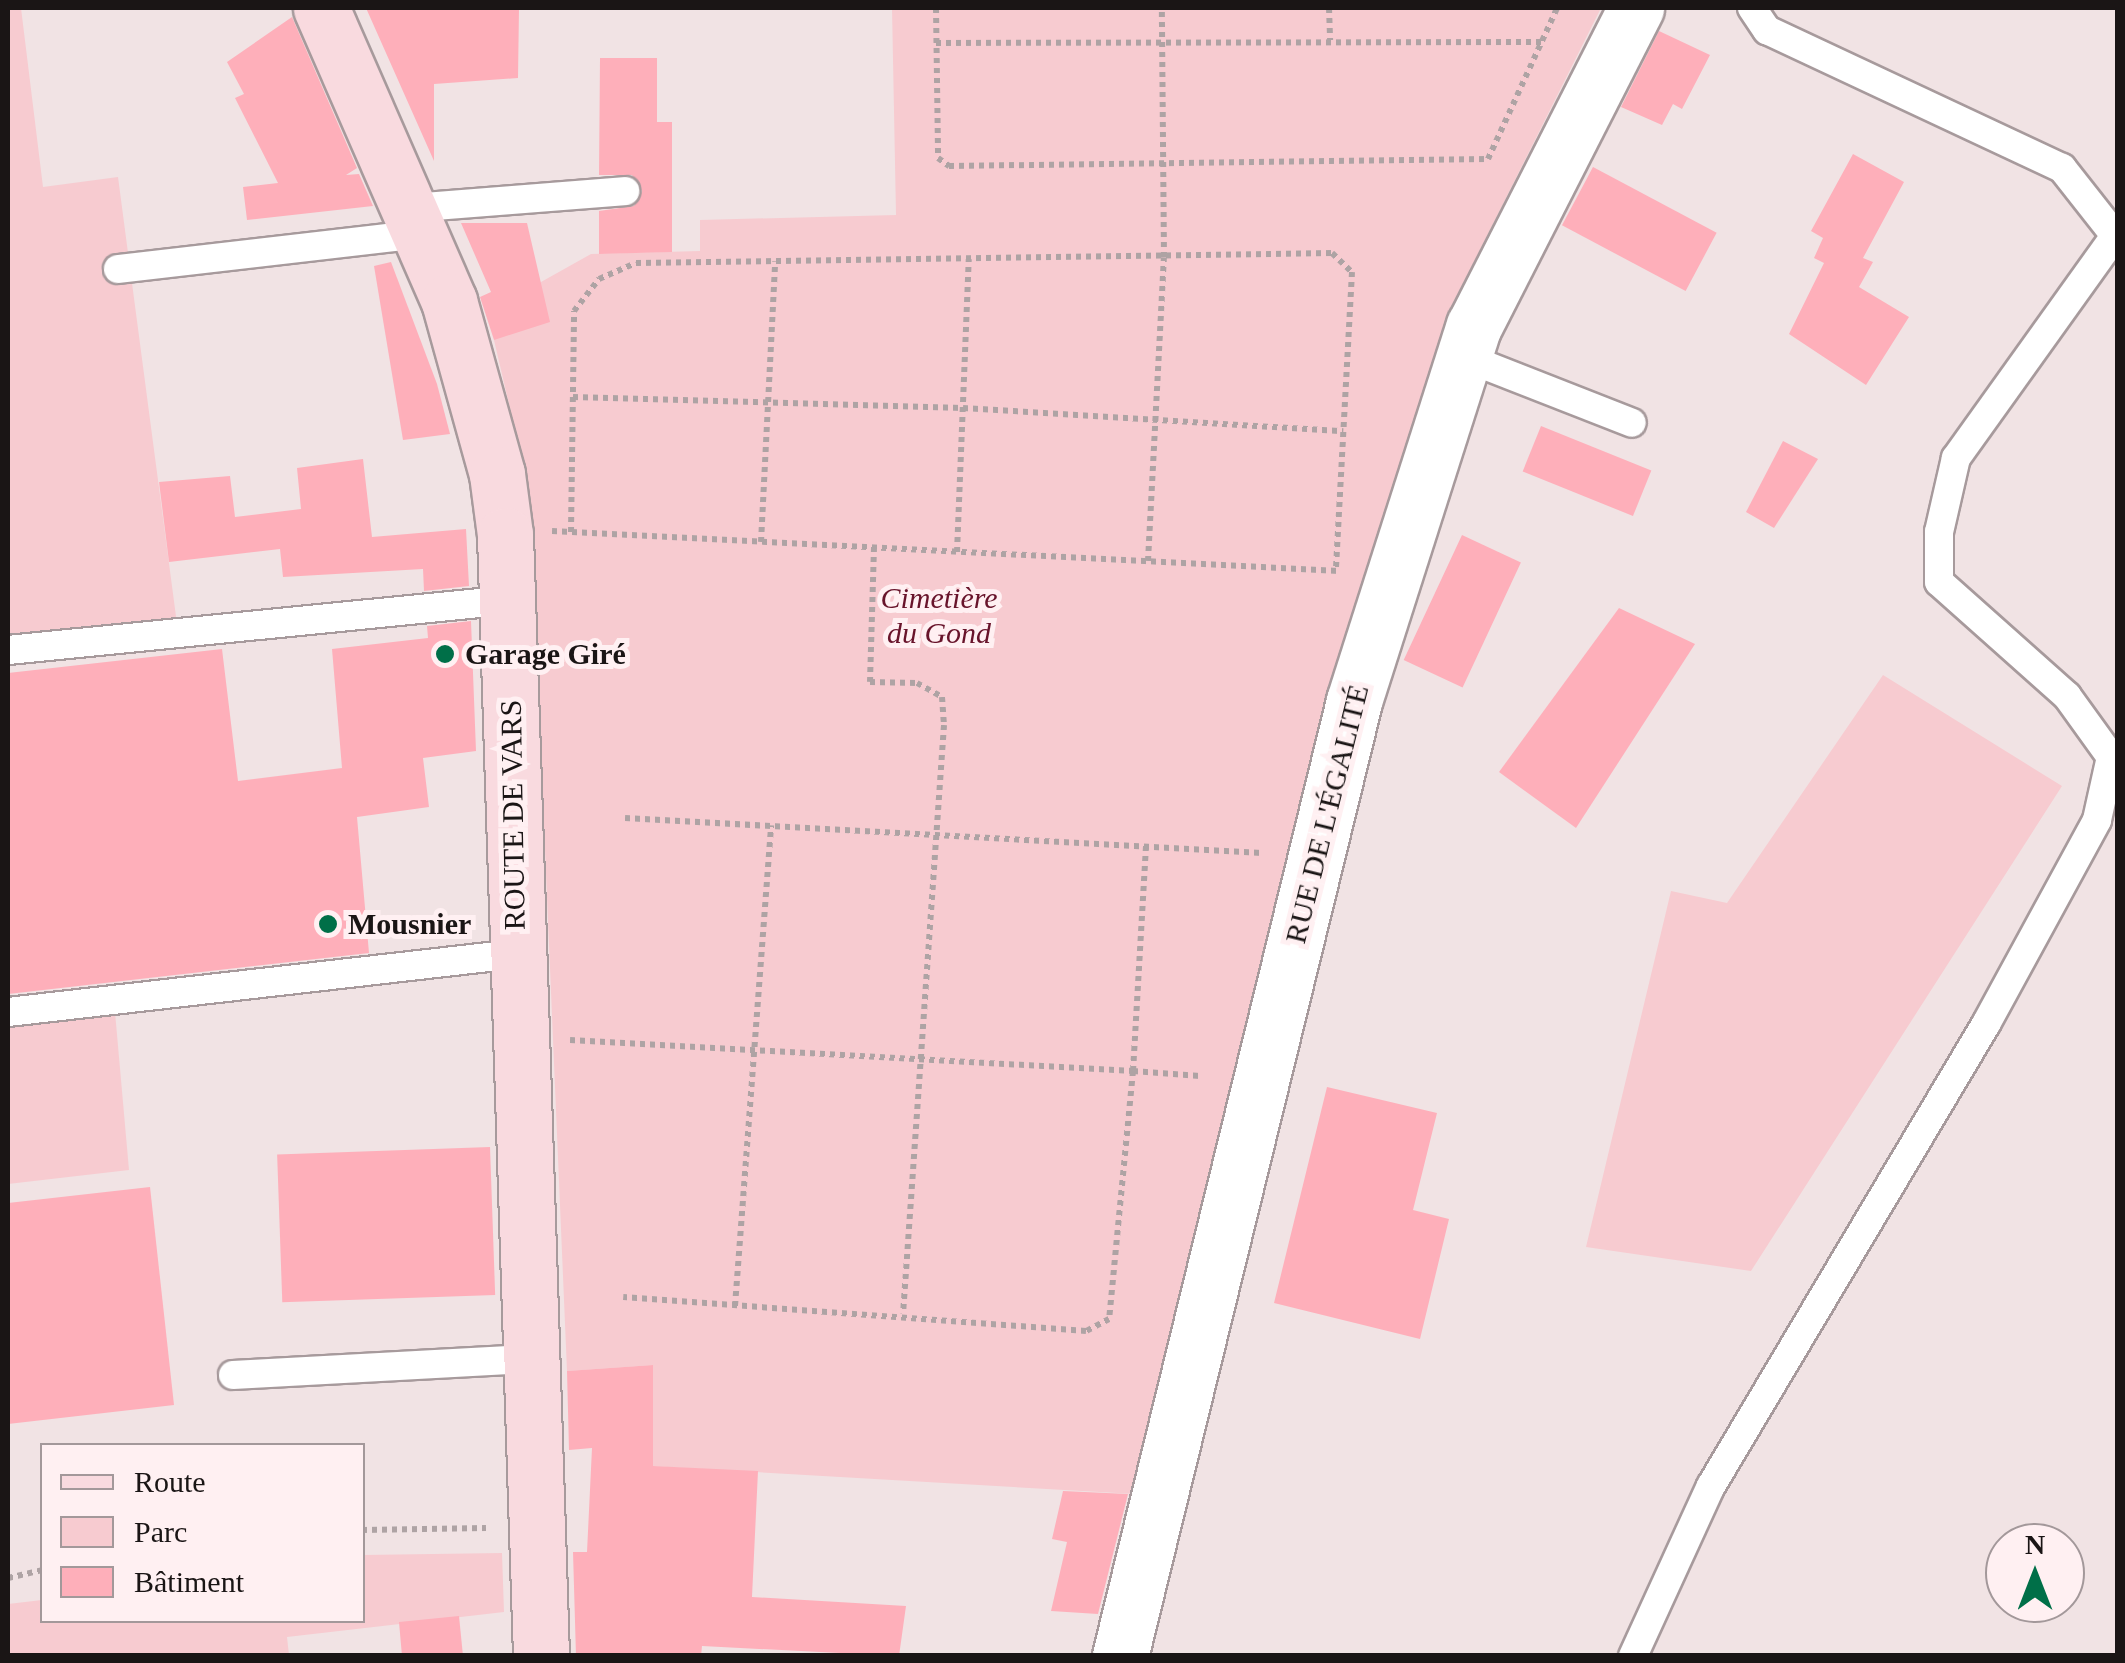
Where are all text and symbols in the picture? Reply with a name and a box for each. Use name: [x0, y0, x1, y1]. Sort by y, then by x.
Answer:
park label: Cimetière du Gond: [880, 580, 998, 650]
place label: Garage Giré: [465, 636, 626, 672]
marker: Garage Giré: [434, 643, 456, 665]
street label: RUE DE L'ÉGALITÉ: [1277, 681, 1377, 947]
street label: ROUTE DE VARS: [493, 699, 533, 931]
place label: Mousnier: [348, 906, 471, 942]
marker: Mousnier: [317, 913, 339, 935]
legend: [40, 1443, 365, 1623]
text: Route: [134, 1465, 206, 1498]
text: Parc: [134, 1515, 187, 1548]
north arrow: [1985, 1523, 2085, 1623]
text: N: [2025, 1529, 2045, 1560]
text: Bâtiment: [134, 1565, 244, 1598]

